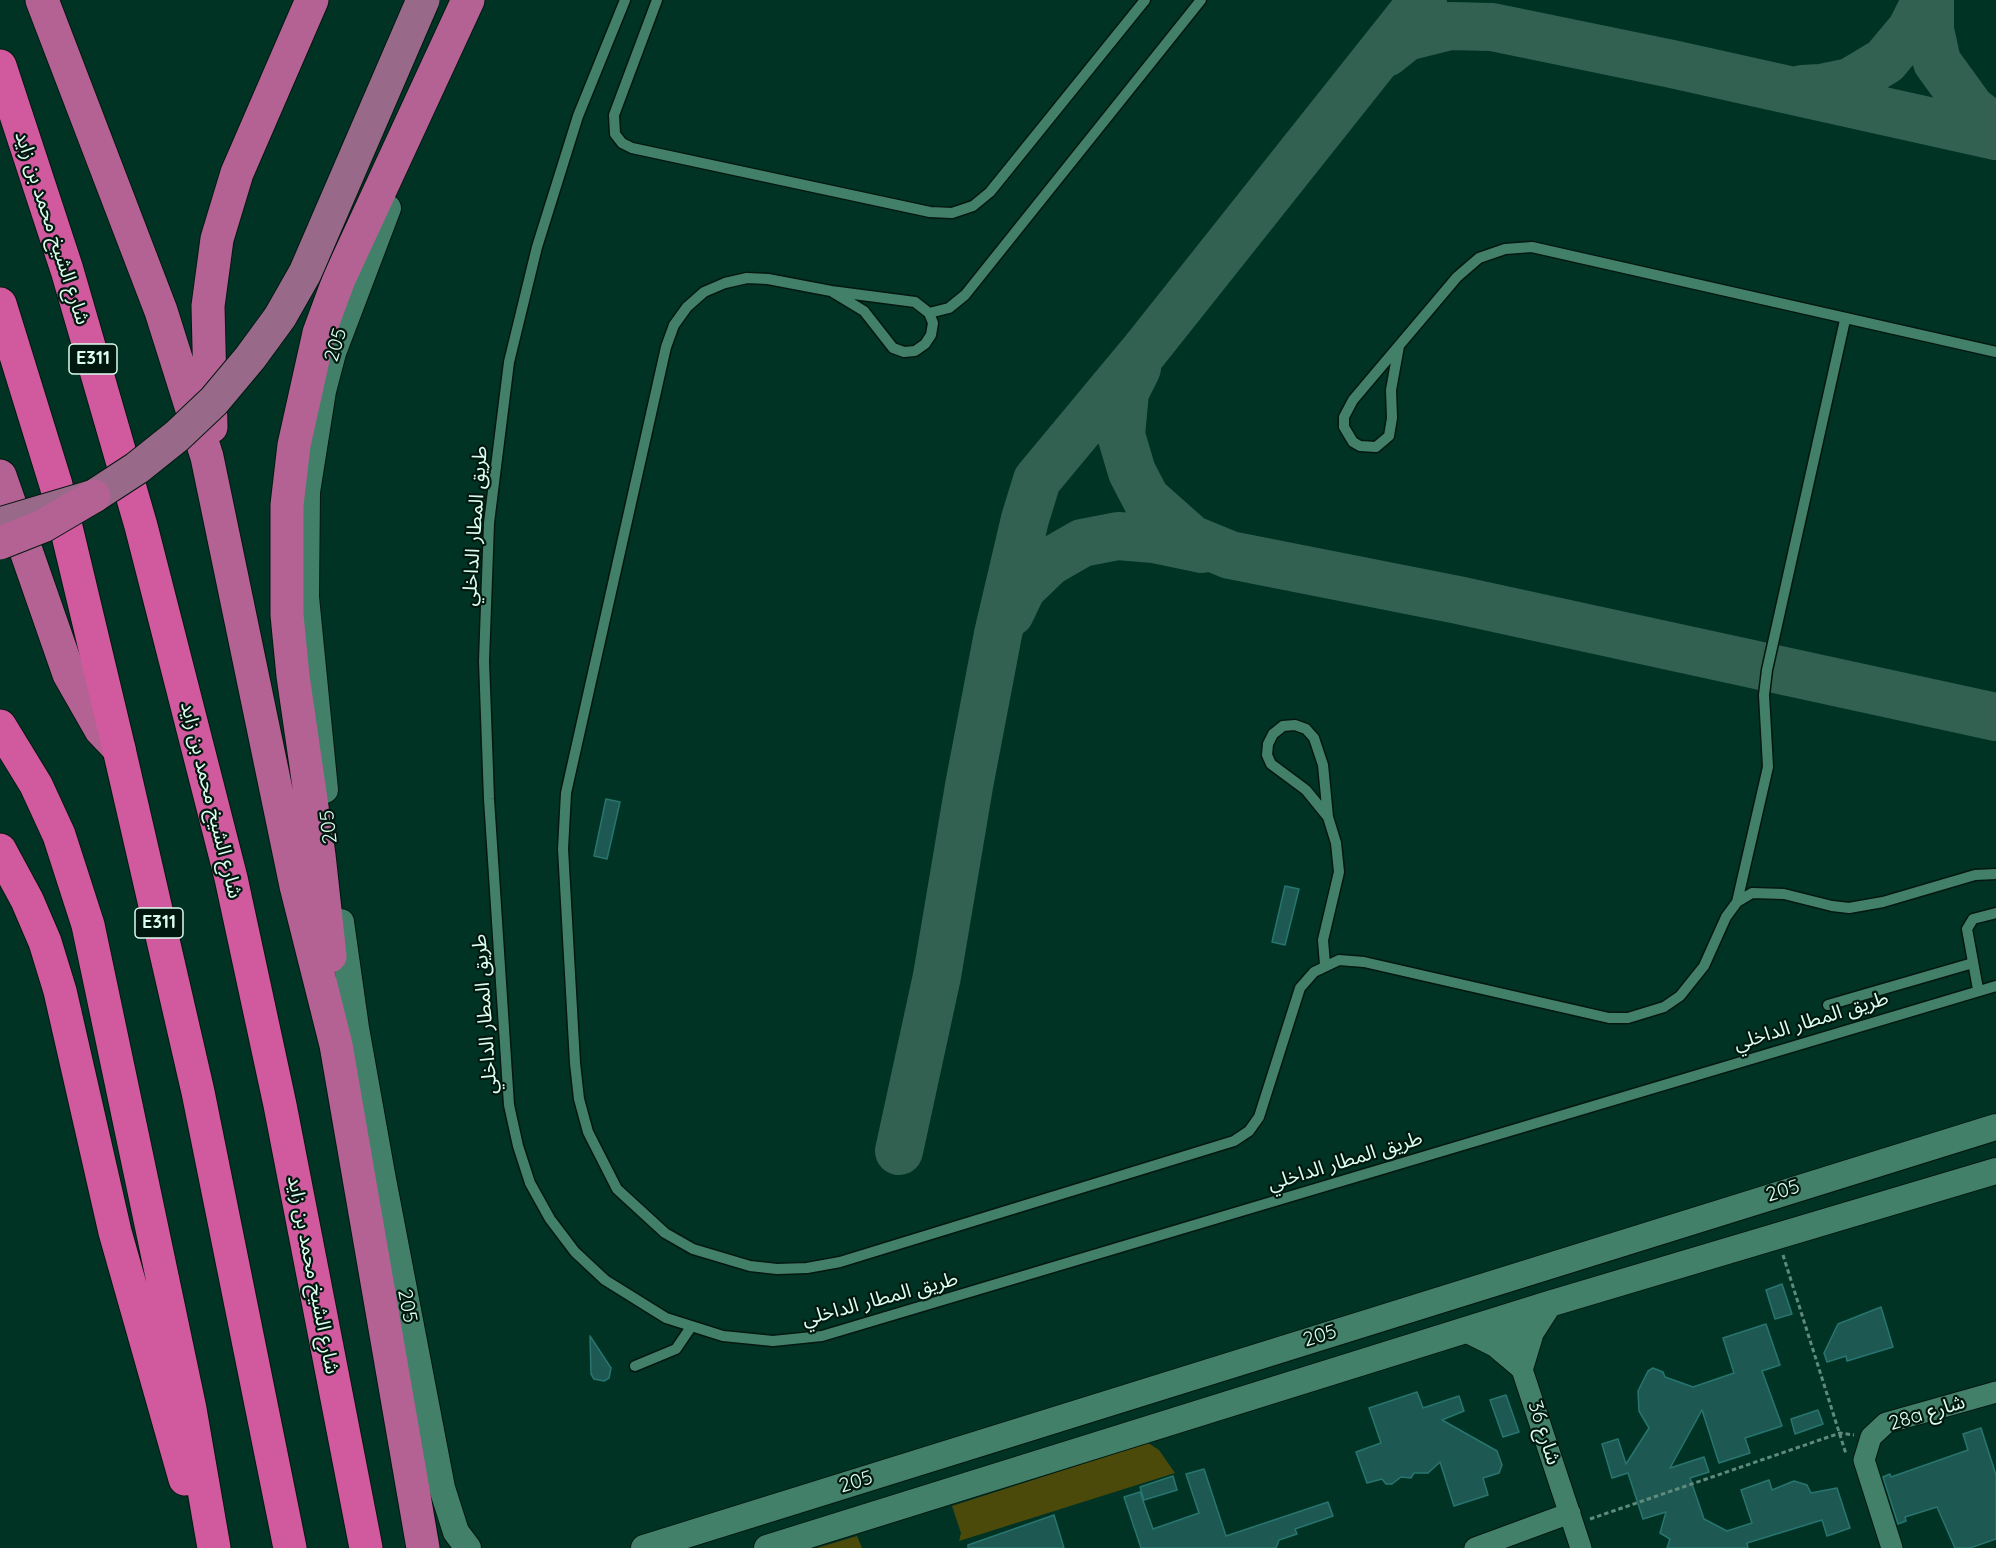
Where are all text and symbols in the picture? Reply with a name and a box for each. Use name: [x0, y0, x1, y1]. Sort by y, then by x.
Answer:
street label: شارع الشيخ محمد بن زايد: [9, 128, 95, 328]
street label: 205: [320, 325, 352, 365]
road number: E311: [69, 344, 117, 374]
street label: طريق المطار الداخلي: [457, 445, 493, 607]
street label: شارع الشيخ محمد بن زايد: [175, 699, 247, 901]
street label: 205: [315, 809, 343, 845]
road number: E311: [135, 908, 183, 938]
street label: طريق المطار الداخلي: [467, 933, 503, 1095]
street label: طريق المطار الداخلي: [1731, 986, 1891, 1056]
street label: طريق المطار الداخلي: [1265, 1126, 1425, 1196]
street label: شارع الشيخ محمد بن زايد: [282, 1174, 344, 1376]
street label: 205: [1763, 1175, 1803, 1207]
street label: طريق المطار الداخلي: [799, 1267, 961, 1331]
street label: 205: [392, 1287, 422, 1325]
street label: 205: [1300, 1320, 1340, 1352]
street label: 28a شارع: [1886, 1390, 1968, 1436]
street label: شارع 36: [1522, 1398, 1566, 1468]
street label: 205: [836, 1466, 876, 1498]

